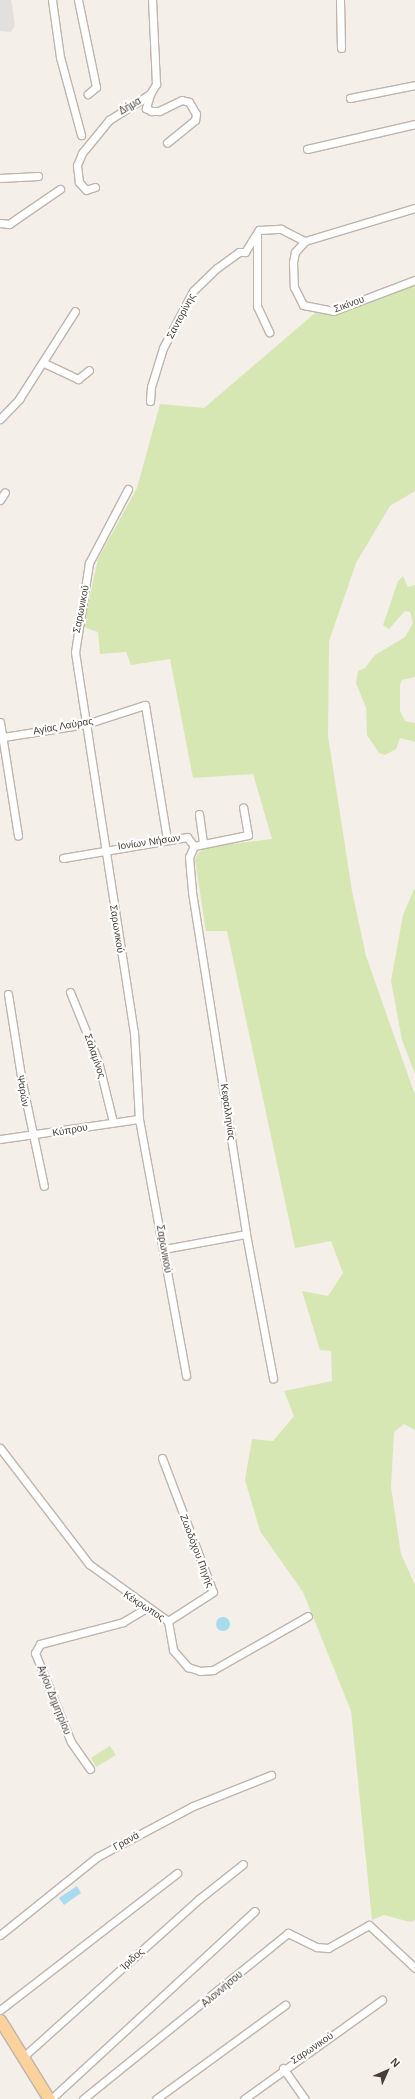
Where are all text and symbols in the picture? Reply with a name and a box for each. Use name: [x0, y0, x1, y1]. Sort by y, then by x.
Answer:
street label: Δήμα: [117, 95, 143, 117]
street label: Σαντορίνης: [164, 291, 198, 341]
street label: Σικίνου: [332, 293, 366, 315]
street label: Σαρωνικού: [70, 584, 92, 634]
street label: Αγίας Λαύρας: [32, 715, 94, 737]
street label: Ιονίων Νήσων: [117, 832, 181, 852]
street label: Σαρωνικού: [107, 904, 127, 954]
street label: Σαλαμίνος: [82, 1032, 108, 1080]
street label: Ψαρών: [14, 1074, 32, 1108]
street label: Κεφαλληνίας: [218, 1083, 238, 1141]
street label: Κύπρου: [51, 1121, 89, 1139]
street label: Σαρωνικού: [154, 1224, 174, 1274]
street label: Ζωοδόχου Πηγής: [178, 1513, 216, 1589]
street label: Κέκρωπος: [121, 1588, 167, 1624]
street label: Αγίου Δημητρίου: [35, 1663, 73, 1737]
street label: Γρανά: [111, 1829, 141, 1853]
street label: Ίριδος: [118, 1945, 146, 1973]
street label: Αλοννήσου: [199, 1968, 245, 2010]
street label: Σαρωνικού: [289, 2029, 335, 2067]
north arrow: [367, 2051, 407, 2091]
text: N: [388, 2055, 403, 2070]

